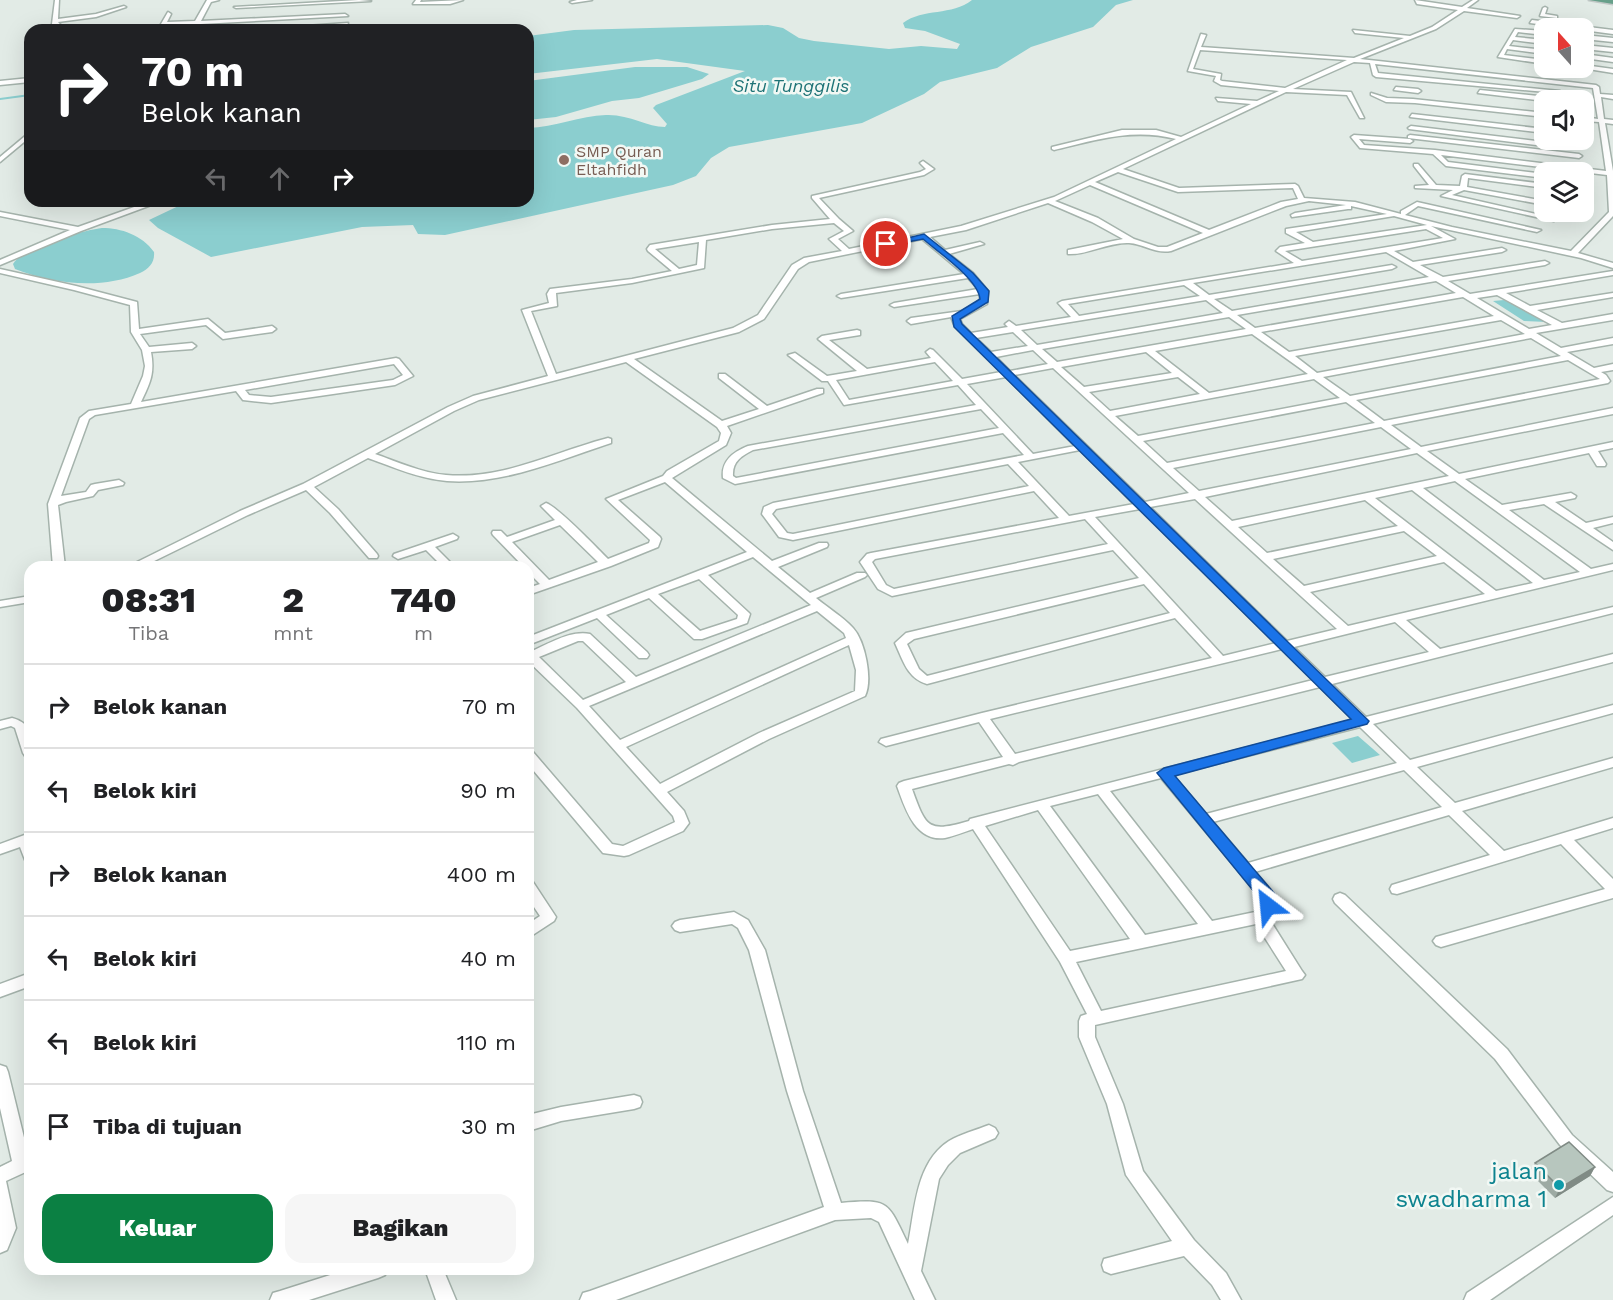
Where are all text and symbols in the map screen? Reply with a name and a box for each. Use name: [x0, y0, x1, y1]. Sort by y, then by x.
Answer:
north arrow: [1534, 18, 1594, 78]
map controls: [1534, 18, 1594, 222]
text: 70 m: [141, 47, 244, 96]
icon: right: [42, 48, 120, 126]
water label: Situ Tunggilis: [733, 75, 849, 96]
button: sound: [1534, 90, 1594, 150]
text: Belok kanan: [141, 97, 302, 129]
place label: SMP Quran Eltahfidh: [576, 142, 662, 179]
marker: SMP Quran Eltahfidh: [557, 153, 571, 167]
icon: left: [200, 162, 233, 195]
icon: ahead: [263, 162, 296, 195]
icon: right: [326, 162, 359, 195]
button: layers: [1534, 162, 1594, 222]
pin: [860, 218, 911, 269]
icon: arrive: [869, 227, 902, 260]
text: 08:31: [101, 579, 196, 621]
text: 2: [282, 579, 304, 621]
text: 740: [390, 579, 457, 621]
text: Tiba: [128, 621, 169, 645]
text: mnt: [273, 621, 313, 645]
text: m: [414, 621, 433, 645]
icon: right: [42, 690, 75, 723]
text: Belok kanan: [93, 694, 227, 719]
text: 70 m: [462, 694, 516, 719]
icon: left: [42, 774, 75, 807]
text: Belok kiri: [93, 778, 197, 803]
text: 90 m: [460, 778, 516, 803]
icon: right: [42, 858, 75, 891]
text: Belok kanan: [93, 862, 227, 887]
text: 400 m: [447, 862, 516, 887]
position arrow: [1236, 874, 1300, 938]
icon: left: [42, 942, 75, 975]
text: Belok kiri: [93, 946, 197, 971]
text: 40 m: [460, 946, 516, 971]
icon: left: [42, 1026, 75, 1059]
text: Belok kiri: [93, 1030, 197, 1055]
text: 110 m: [457, 1030, 516, 1055]
icon: arrive: [42, 1110, 75, 1143]
text: Tiba di tujuan: [93, 1114, 242, 1139]
text: 30 m: [461, 1114, 516, 1139]
place label: jalan swadharma 1: [1395, 1157, 1547, 1213]
marker: jalan swadharma 1: [1552, 1178, 1566, 1192]
button: Keluar: [42, 1194, 273, 1263]
button: Bagikan: [285, 1194, 516, 1263]

